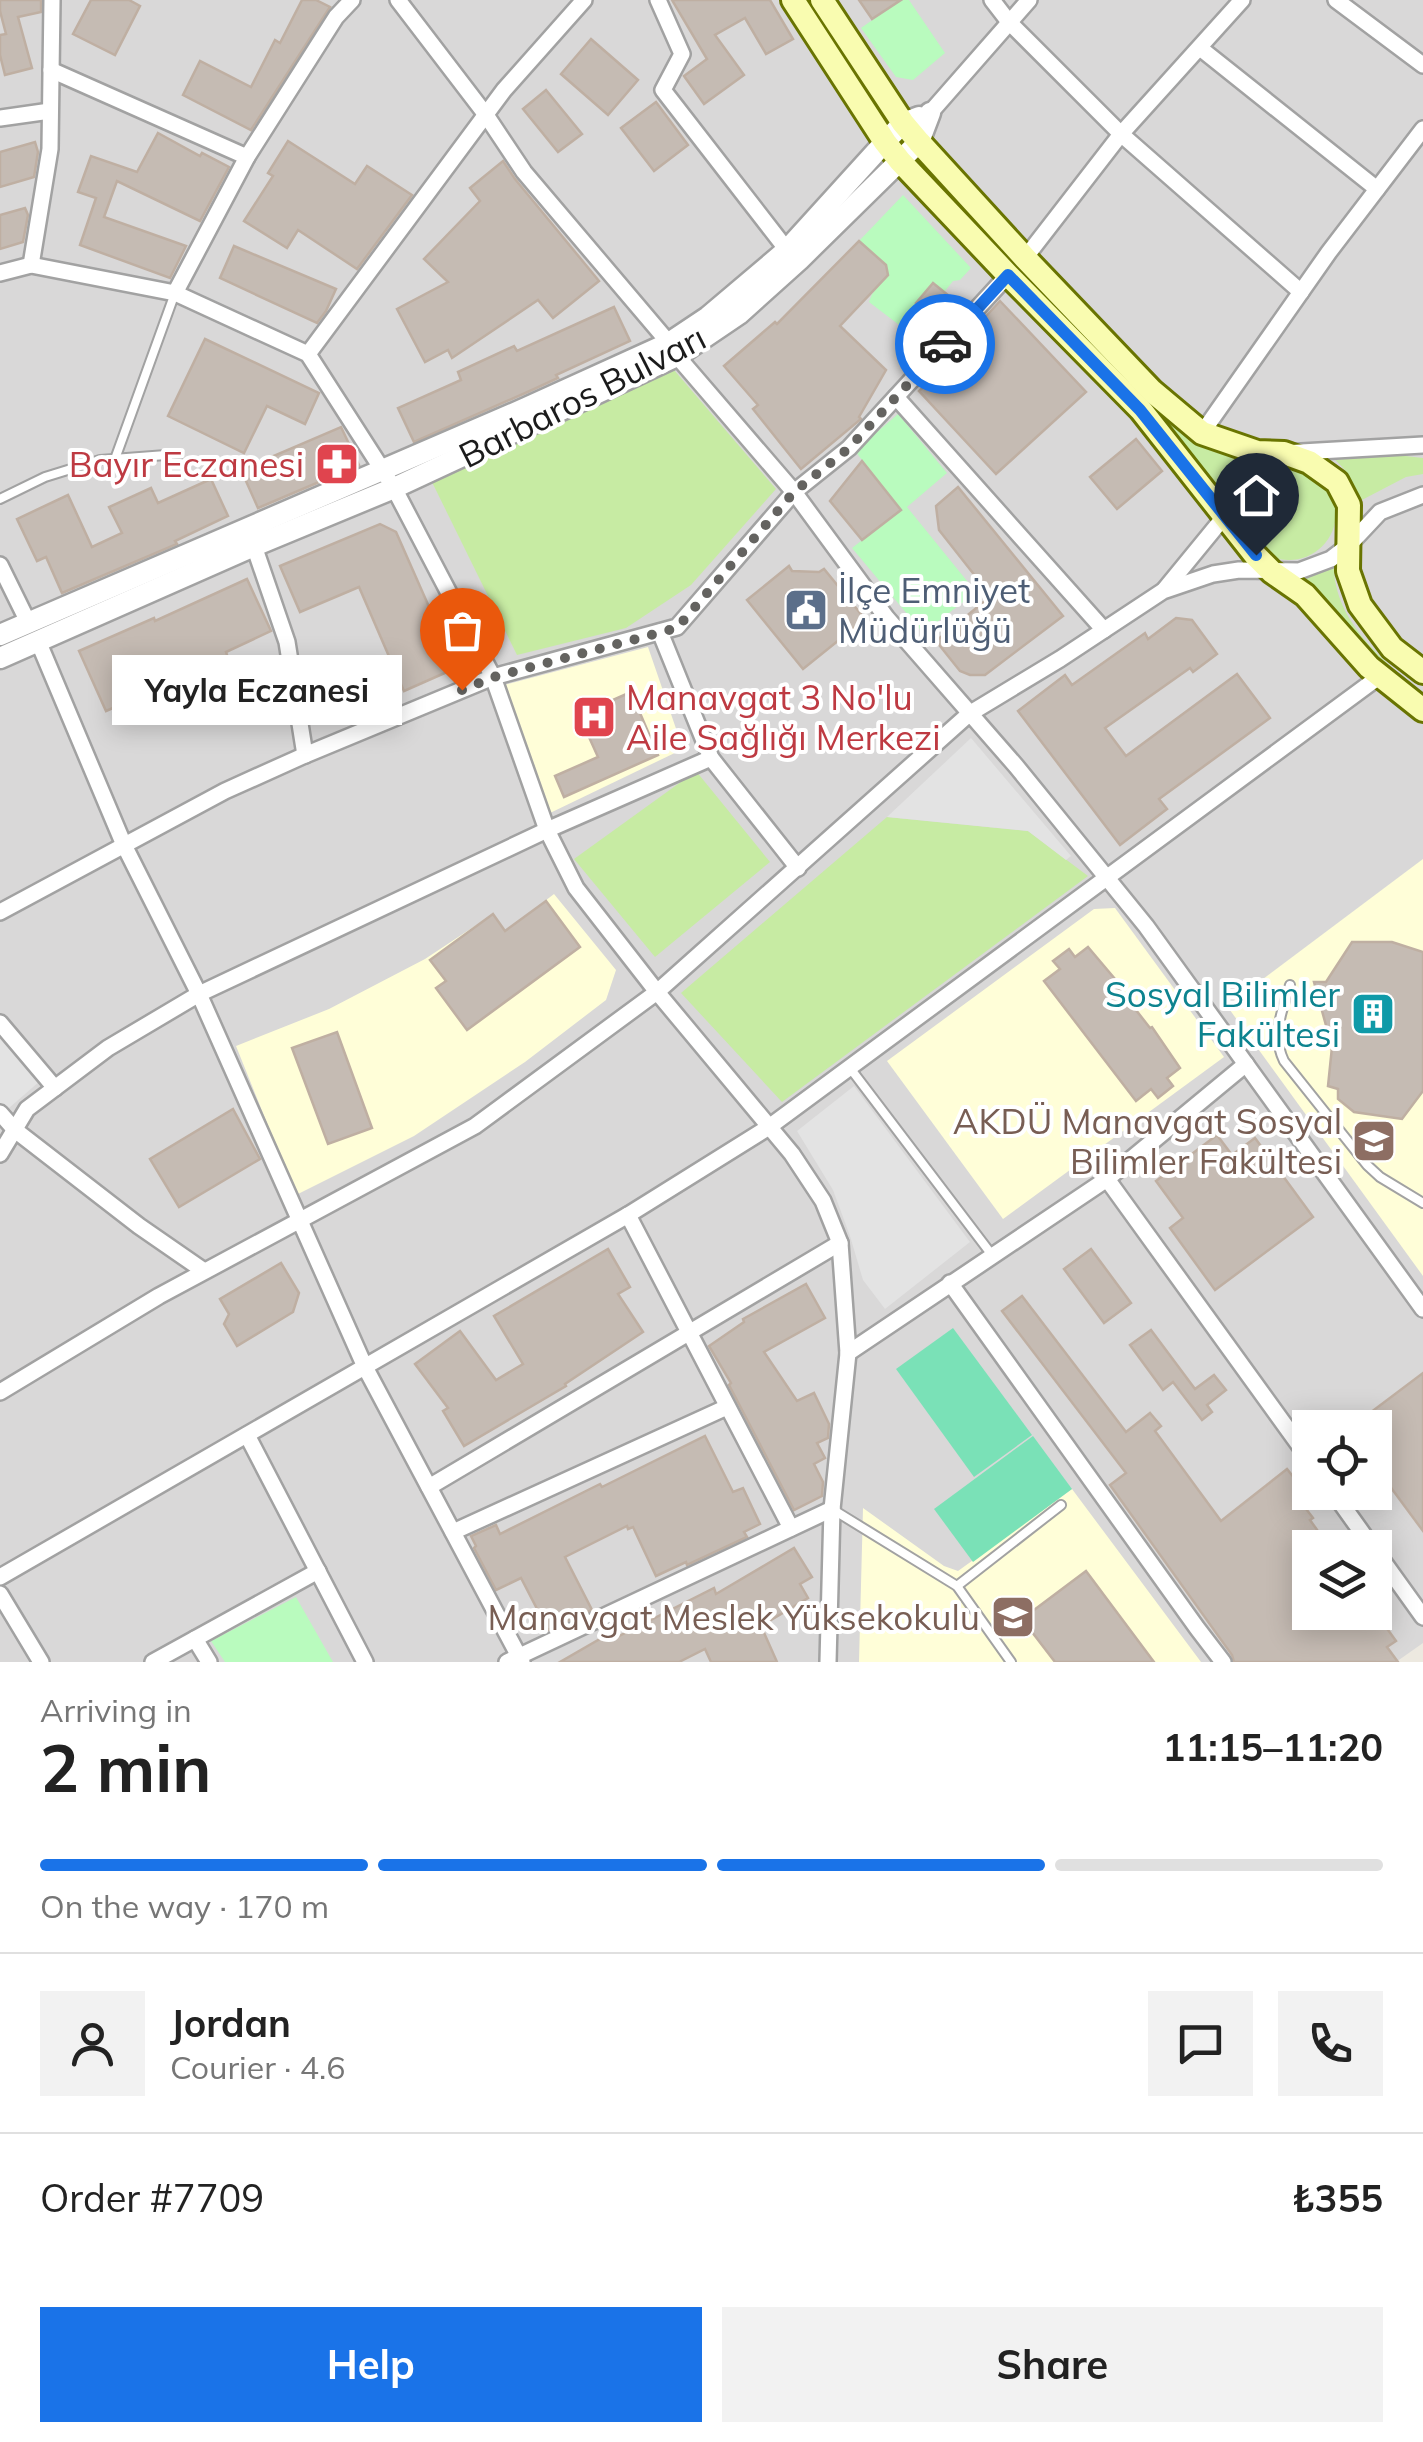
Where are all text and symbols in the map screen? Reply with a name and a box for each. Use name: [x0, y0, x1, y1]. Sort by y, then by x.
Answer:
courier: [895, 294, 995, 394]
street label: Barbaros Bulvarı: [451, 315, 713, 477]
icon: car: [918, 317, 973, 372]
pharmacy icon: Bayır Eczanesi: [314, 441, 360, 487]
place label: Bayır Eczanesi: [69, 442, 304, 486]
pin: [1214, 453, 1299, 556]
icon: home: [1229, 468, 1284, 523]
place label: İlçe Emniyet Müdürlüğü: [838, 568, 1030, 652]
public building icon: İlçe Emniyet Müdürlüğü: [783, 587, 829, 633]
pin: [420, 588, 505, 691]
icon: bag: [435, 603, 490, 658]
callout: Yayla Eczanesi: [112, 655, 402, 725]
text: Yayla Eczanesi: [145, 670, 369, 710]
place label: Manavgat 3 No'lu Aile Sağlığı Merkezi: [626, 675, 941, 759]
hospital icon: Manavgat 3 No'lu Aile Sağlığı Merkezi: [571, 694, 617, 740]
place label: Sosyal Bilimler Fakültesi: [1105, 972, 1340, 1056]
building icon: Sosyal Bilimler Fakültesi: [1350, 991, 1396, 1037]
place label: AKDÜ Manavgat Sosyal Bilimler Fakültesi: [953, 1099, 1342, 1183]
school or university icon: AKDÜ Manavgat Sosyal Bilimler Fakültesi: [1351, 1118, 1397, 1164]
map controls: [1292, 1410, 1392, 1630]
button: locate: [1292, 1410, 1392, 1510]
button: layers: [1292, 1530, 1392, 1630]
school or university icon: Manavgat Meslek Yüksekokulu: [990, 1594, 1036, 1640]
place label: Manavgat Meslek Yüksekokulu: [488, 1595, 980, 1639]
text: Arriving in: [40, 1690, 192, 1730]
text: 11:15–11:20: [1163, 1723, 1383, 1771]
text: 2 min: [40, 1727, 211, 1808]
text: On the way · 170 m: [40, 1886, 329, 1926]
button: person: [40, 1991, 145, 2096]
button: chat: [1148, 1991, 1253, 2096]
button: phone: [1278, 1991, 1383, 2096]
text: Jordan: [170, 1999, 291, 2047]
text: Courier · 4.6: [170, 2047, 346, 2087]
text: Order #7709: [40, 2174, 264, 2222]
text: ₺355: [1292, 2174, 1383, 2222]
button: Help: [40, 2307, 702, 2422]
button: Share: [722, 2307, 1383, 2422]

